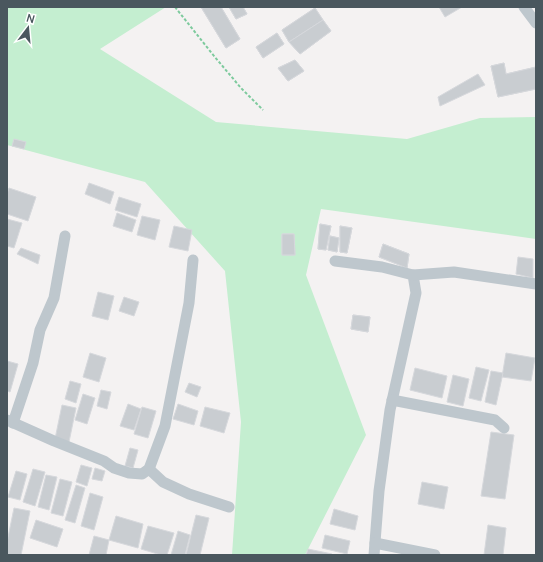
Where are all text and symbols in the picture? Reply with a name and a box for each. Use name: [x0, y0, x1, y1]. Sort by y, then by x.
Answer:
north arrow: [8, 8, 48, 48]
text: N: [25, 10, 37, 26]

